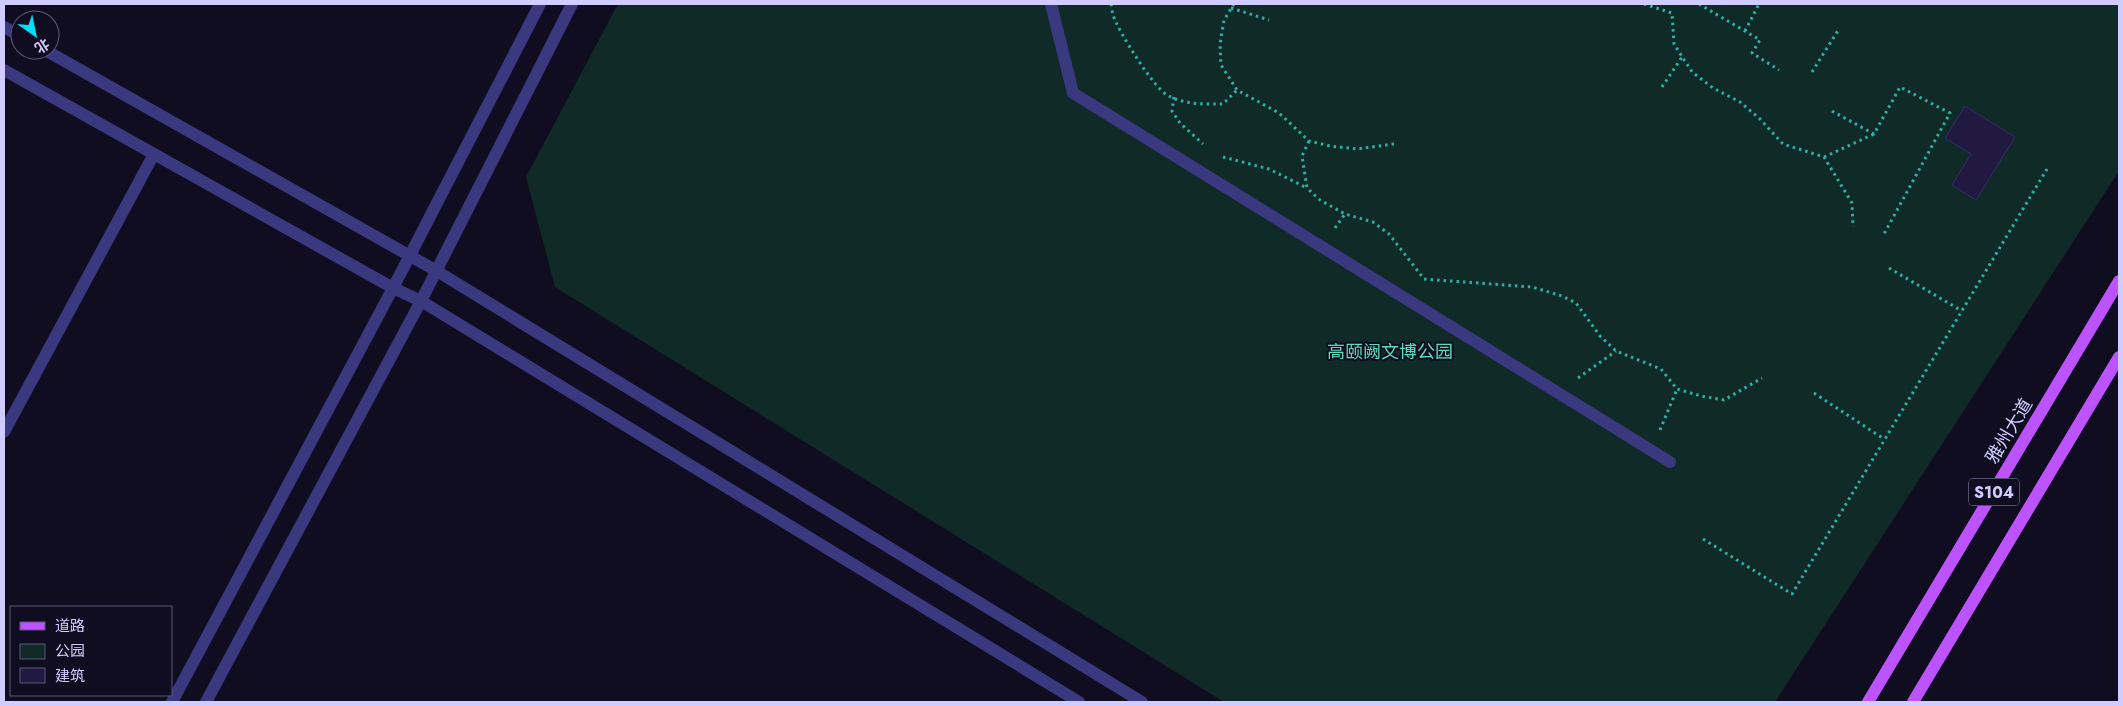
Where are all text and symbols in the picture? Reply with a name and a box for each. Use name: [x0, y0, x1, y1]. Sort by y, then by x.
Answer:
north arrow: [10, 10, 60, 60]
text: 北: [31, 34, 53, 58]
park label: 高颐阙文博公园: [1327, 339, 1453, 365]
street label: 雅州大道: [1979, 393, 2039, 469]
road number: S104: [1969, 478, 2019, 506]
legend: [10, 606, 172, 696]
text: 道路: [55, 615, 85, 637]
text: 公园: [55, 640, 85, 662]
text: 建筑: [55, 665, 85, 687]

